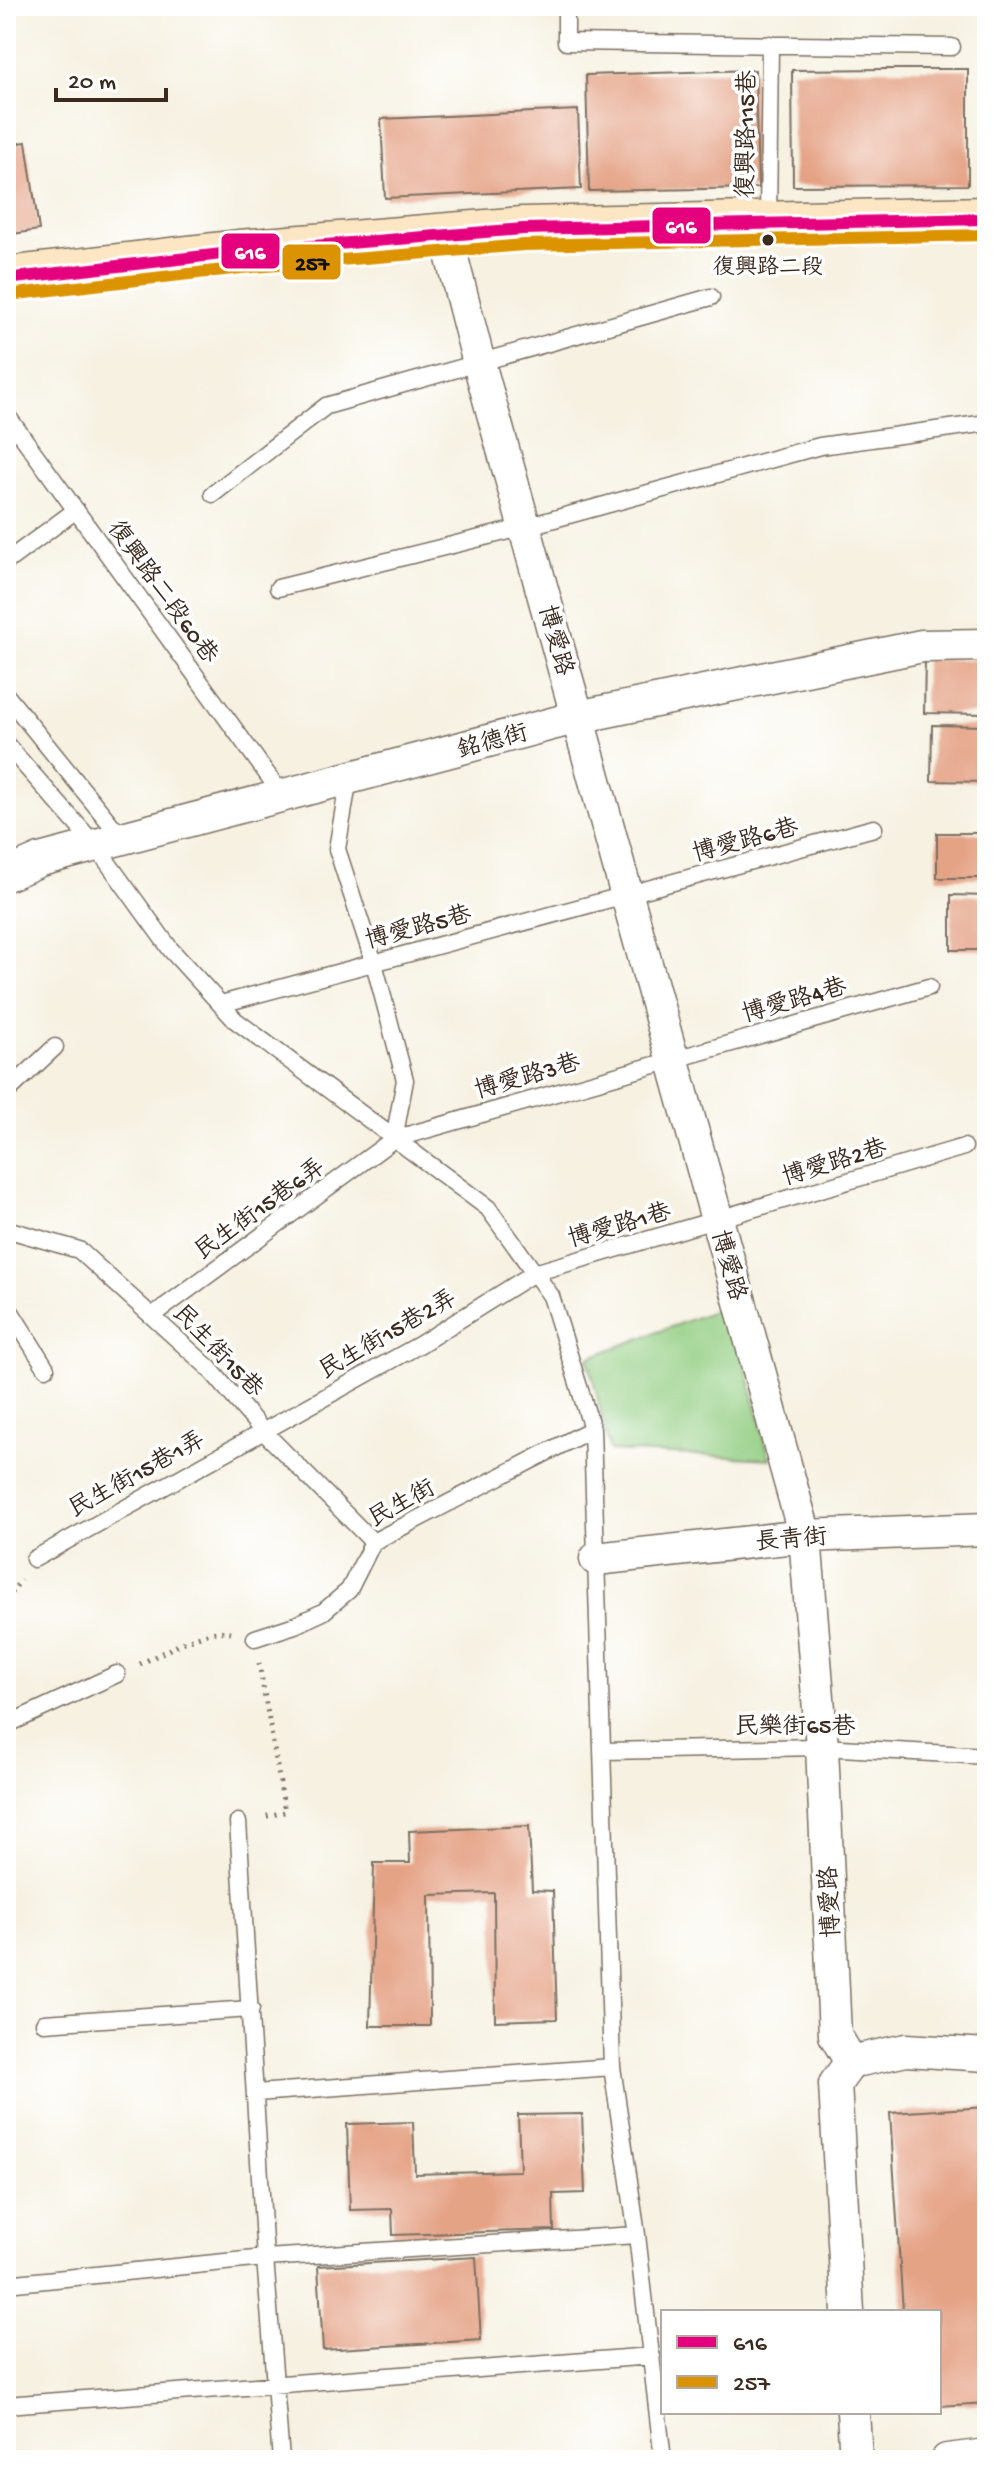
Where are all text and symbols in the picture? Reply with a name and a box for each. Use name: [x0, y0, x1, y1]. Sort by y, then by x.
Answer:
scale bar: [56, 52, 166, 102]
text: 20 m: [68, 69, 116, 98]
street label: 復興路115巷: [731, 70, 764, 198]
line badge: 616: [651, 206, 712, 245]
text: 616: [665, 216, 697, 242]
line badge: 616: [220, 232, 281, 270]
marker: 復興路二段: [760, 232, 776, 248]
text: 616: [234, 242, 266, 268]
line badge: 257: [281, 243, 342, 281]
text: 257: [295, 253, 330, 279]
place label: 復興路二段: [713, 254, 823, 282]
street label: 復興路二段60巷: [100, 515, 224, 670]
street label: 博愛路: [530, 602, 579, 680]
street label: 銘德街: [454, 719, 531, 767]
street label: 博愛路6巷: [689, 812, 802, 870]
street label: 博愛路5巷: [362, 899, 475, 957]
street label: 博愛路4巷: [739, 972, 851, 1031]
street label: 博愛路3巷: [471, 1048, 584, 1107]
street label: 博愛路2巷: [779, 1133, 891, 1194]
street label: 民生街15巷6弄: [189, 1153, 332, 1268]
street label: 博愛路1巷: [565, 1197, 675, 1256]
street label: 博愛路: [703, 1227, 752, 1305]
street label: 民生街15巷2弄: [314, 1284, 463, 1387]
street label: 民生街15巷: [165, 1299, 269, 1405]
street label: 民生街15巷1弄: [64, 1426, 211, 1526]
street label: 民生街: [364, 1475, 441, 1535]
street label: 長青街: [754, 1523, 828, 1559]
street label: 民樂街65巷: [735, 1713, 855, 1743]
street label: 博愛路: [814, 1865, 849, 1939]
legend: [661, 2310, 941, 2414]
text: 616: [733, 2331, 768, 2360]
text: 257: [733, 2371, 770, 2400]

